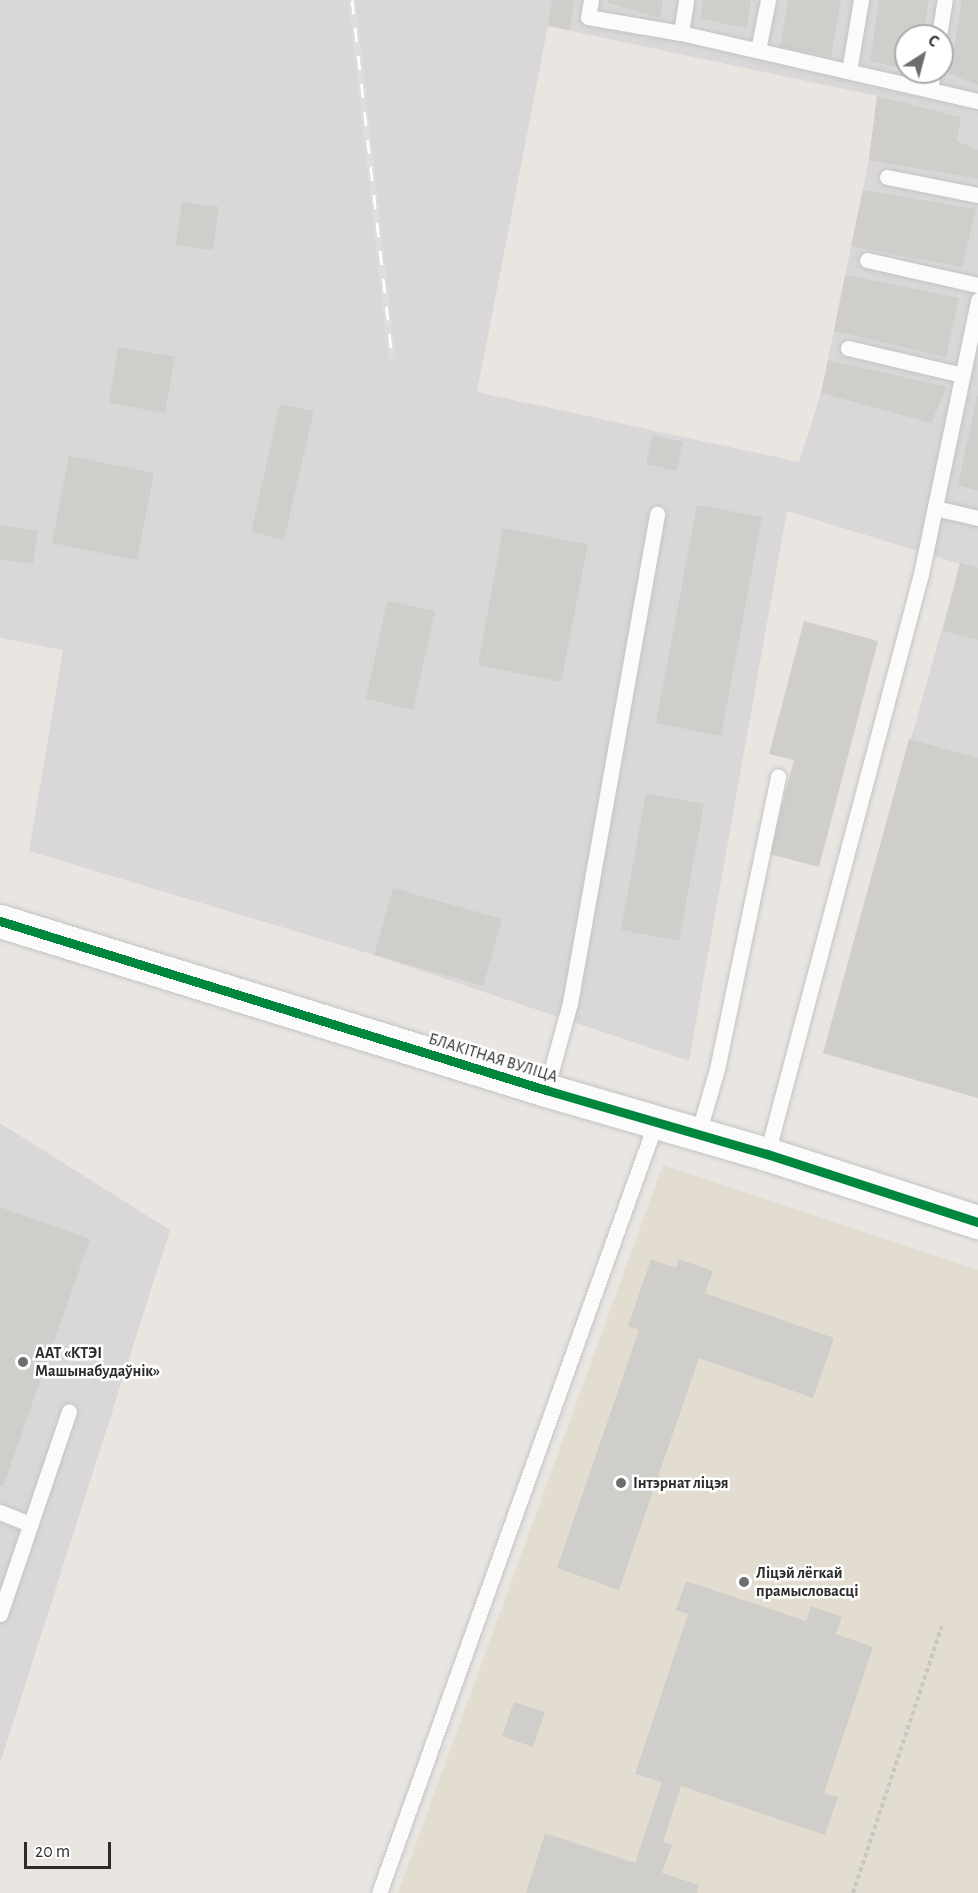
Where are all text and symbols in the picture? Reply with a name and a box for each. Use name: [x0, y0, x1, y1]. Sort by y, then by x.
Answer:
north arrow: [894, 24, 954, 84]
text: С: [925, 32, 942, 50]
street label: БЛАКІТНАЯ ВУЛІЦА: [426, 1029, 560, 1087]
place label: ААТ «КТЭІ Машынабудаўнік»: [35, 1343, 160, 1381]
marker: ААТ «КТЭІ Машынабудаўнік»: [16, 1355, 30, 1369]
place label: Інтэрнат ліцэя: [633, 1473, 729, 1493]
marker: Інтэрнат ліцэя: [614, 1476, 628, 1490]
place label: Ліцэй лёгкай прамысловасці: [756, 1563, 858, 1601]
marker: Ліцэй лёгкай прамысловасці: [737, 1575, 751, 1589]
scale bar: [27, 1830, 114, 1868]
text: 20 m: [35, 1843, 70, 1861]

